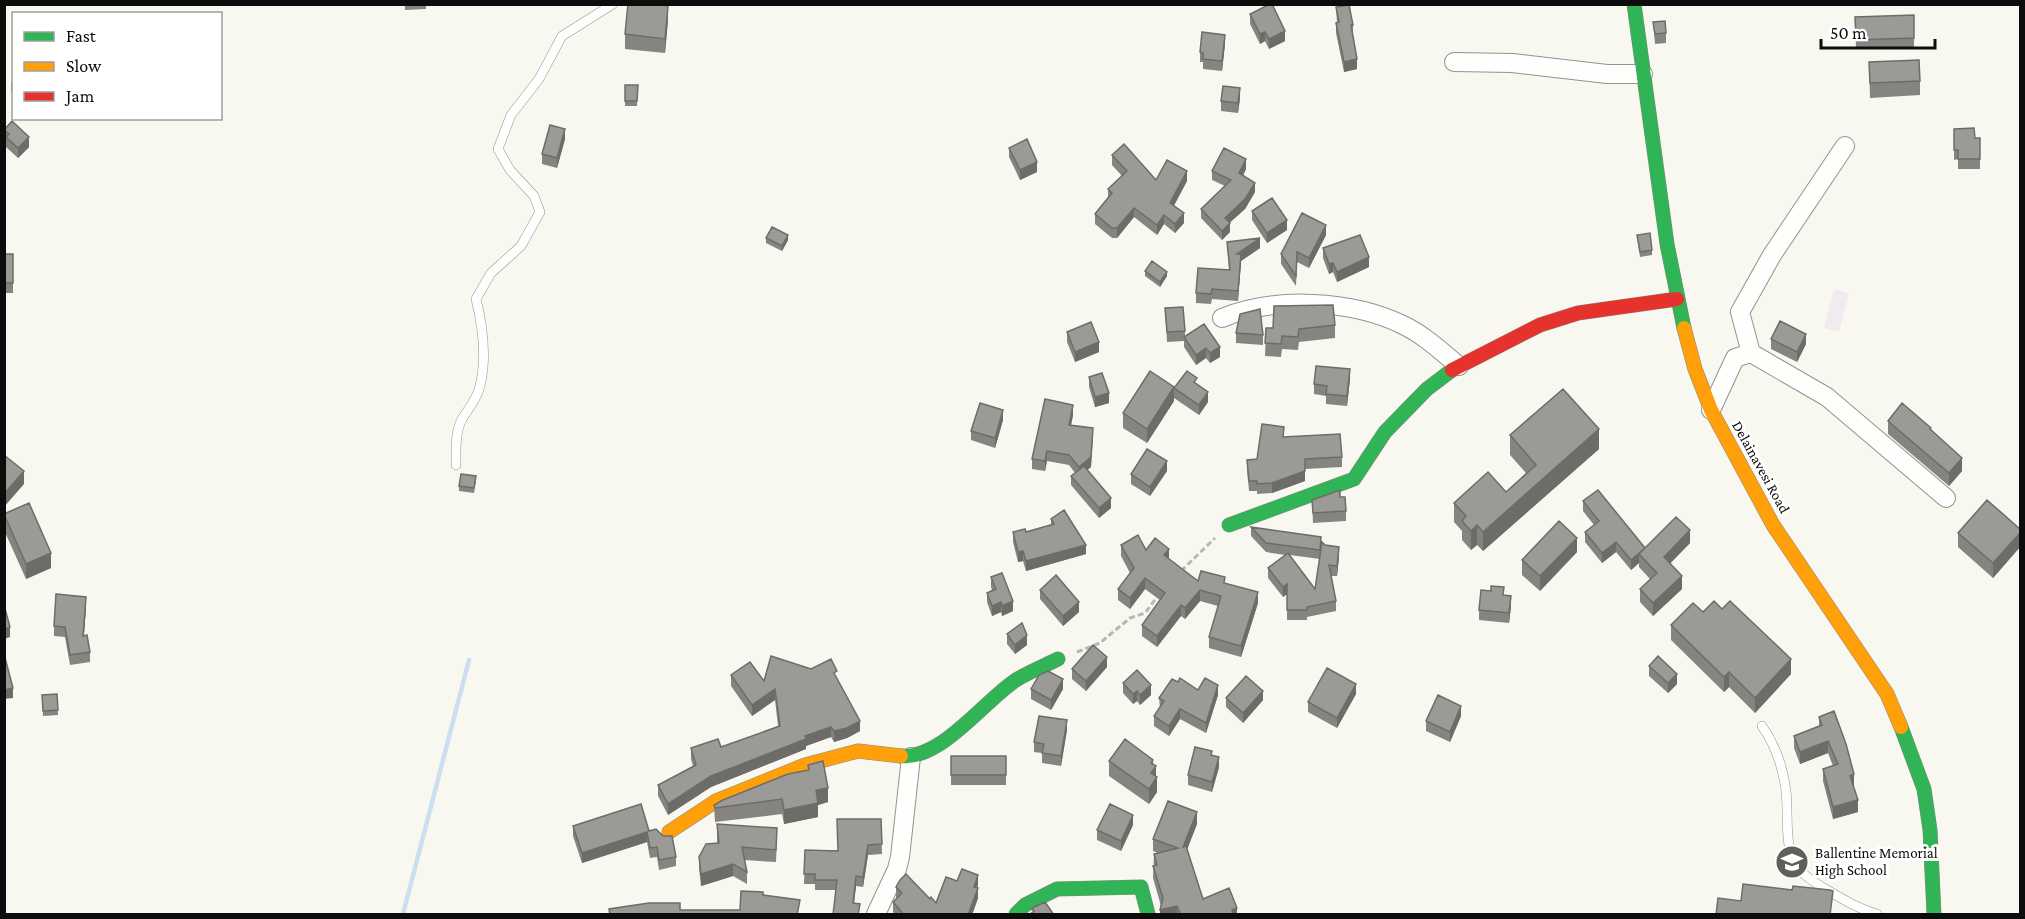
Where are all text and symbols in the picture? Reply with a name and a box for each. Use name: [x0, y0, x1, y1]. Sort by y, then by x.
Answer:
legend: [12, 12, 222, 120]
scale bar: [1821, 12, 1935, 50]
text: 50 m: [1830, 23, 1867, 43]
text: Fast: [66, 26, 97, 46]
text: Slow: [66, 56, 102, 76]
text: Jam: [64, 86, 95, 106]
street label: Delainavesi Road: [1729, 418, 1793, 516]
school or university icon: Ballentine Memorial High School: [1774, 844, 1810, 880]
place label: Ballentine Memorial High School: [1815, 845, 1938, 879]

